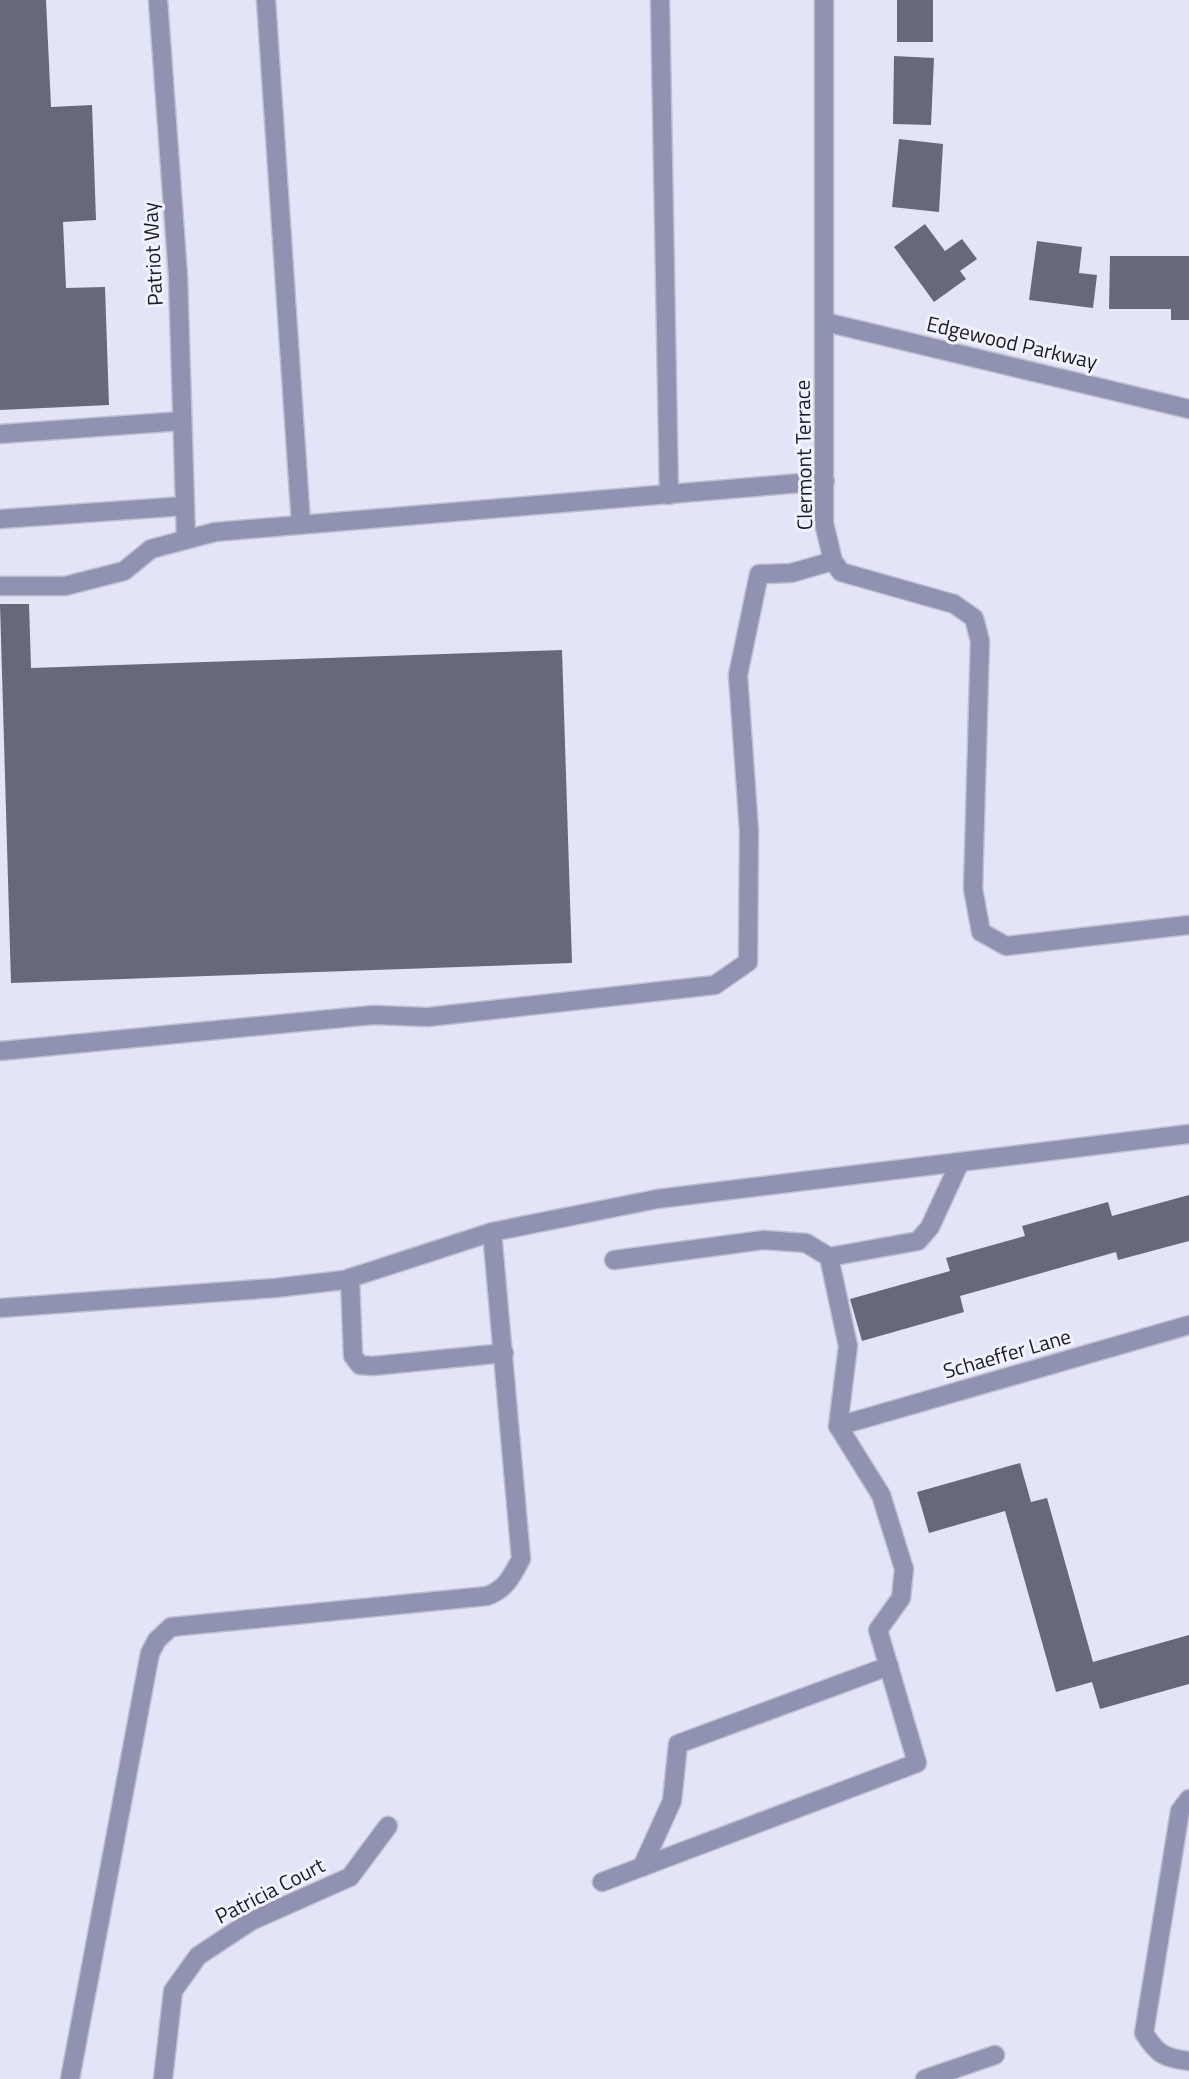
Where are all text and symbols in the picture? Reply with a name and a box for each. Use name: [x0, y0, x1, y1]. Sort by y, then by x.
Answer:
street label: Patriot Way: [133, 201, 171, 307]
street label: Edgewood Parkway: [924, 307, 1101, 377]
street label: Clermont Terrace: [786, 380, 820, 531]
street label: Schaeffer Lane: [939, 1320, 1074, 1387]
street label: Patricia Court: [209, 1849, 330, 1931]

